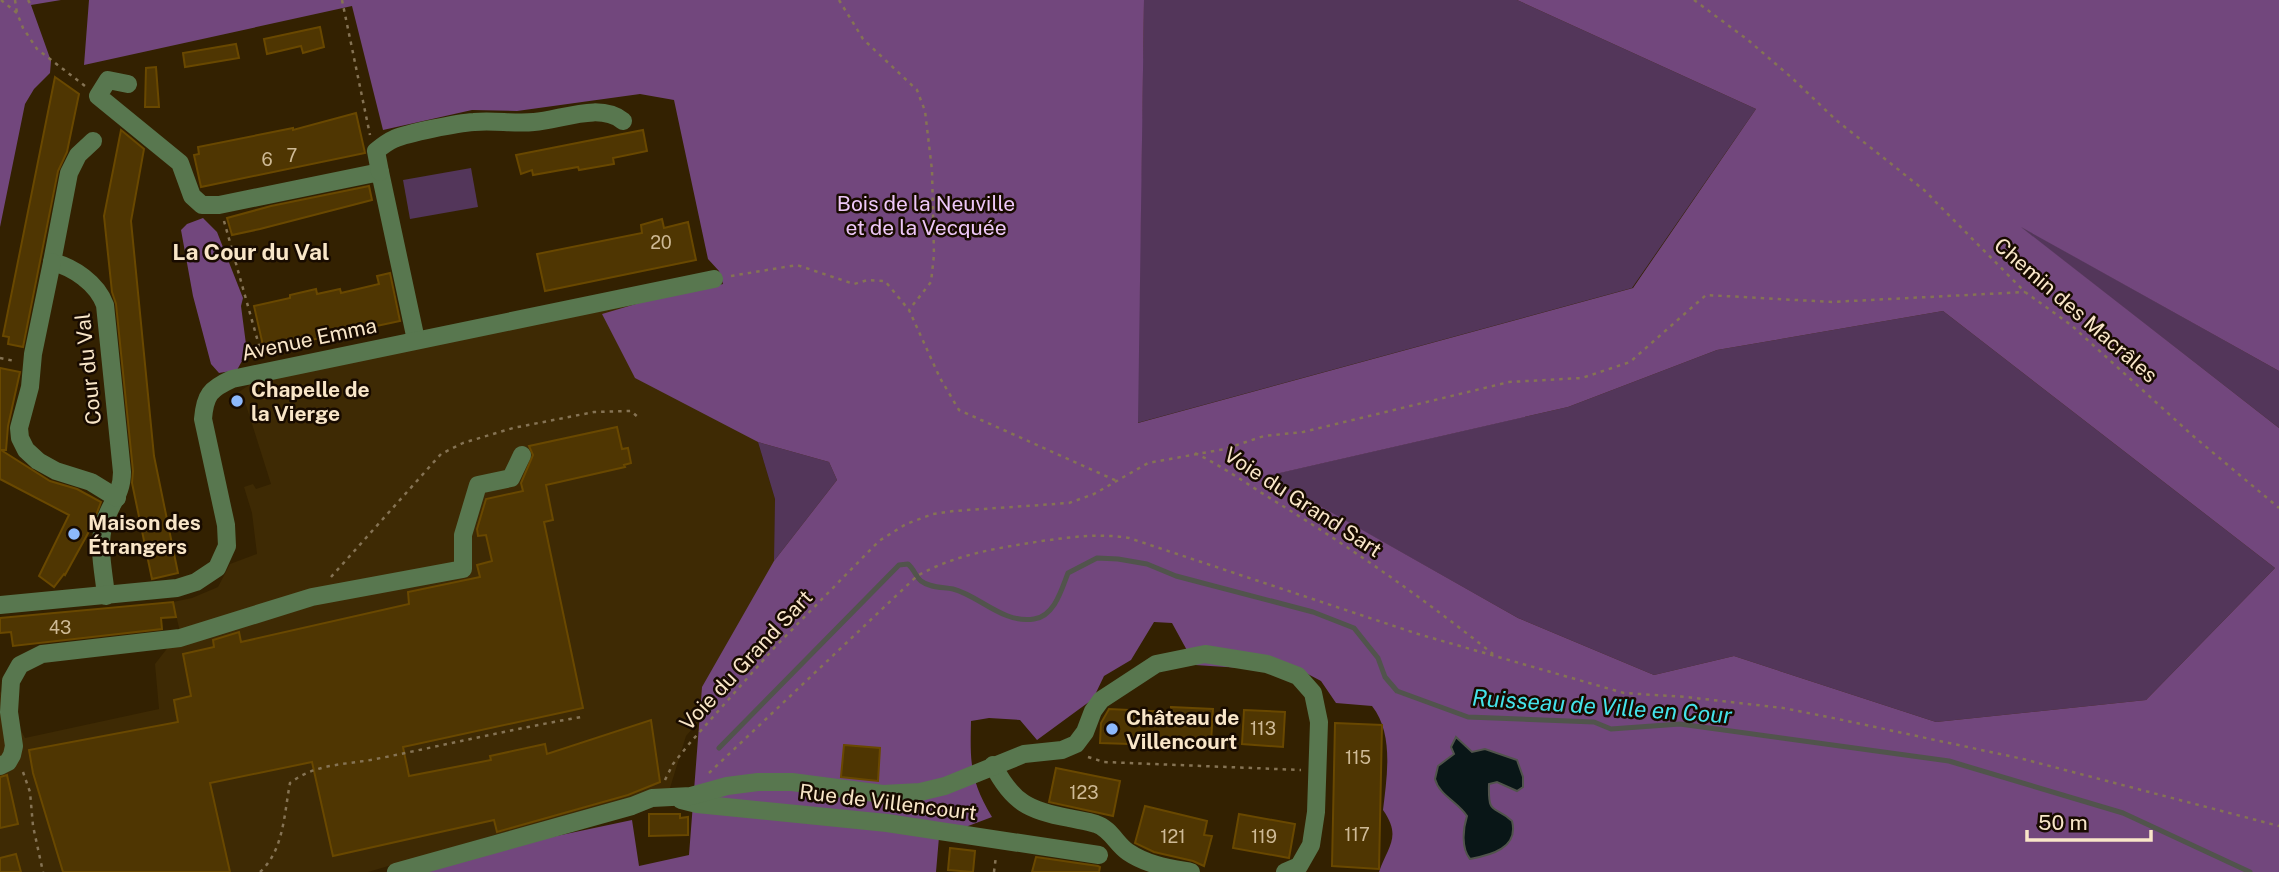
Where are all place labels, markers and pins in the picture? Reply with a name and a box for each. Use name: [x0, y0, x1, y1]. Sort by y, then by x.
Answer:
place label: Chapelle de la Vierge: [251, 377, 370, 426]
marker: Chapelle de la Vierge: [229, 393, 245, 409]
place label: Maison des Étrangers: [88, 510, 201, 559]
marker: Maison des Étrangers: [66, 526, 82, 542]
place label: Château de Villencourt: [1126, 705, 1239, 754]
marker: Château de Villencourt: [1104, 721, 1120, 737]

